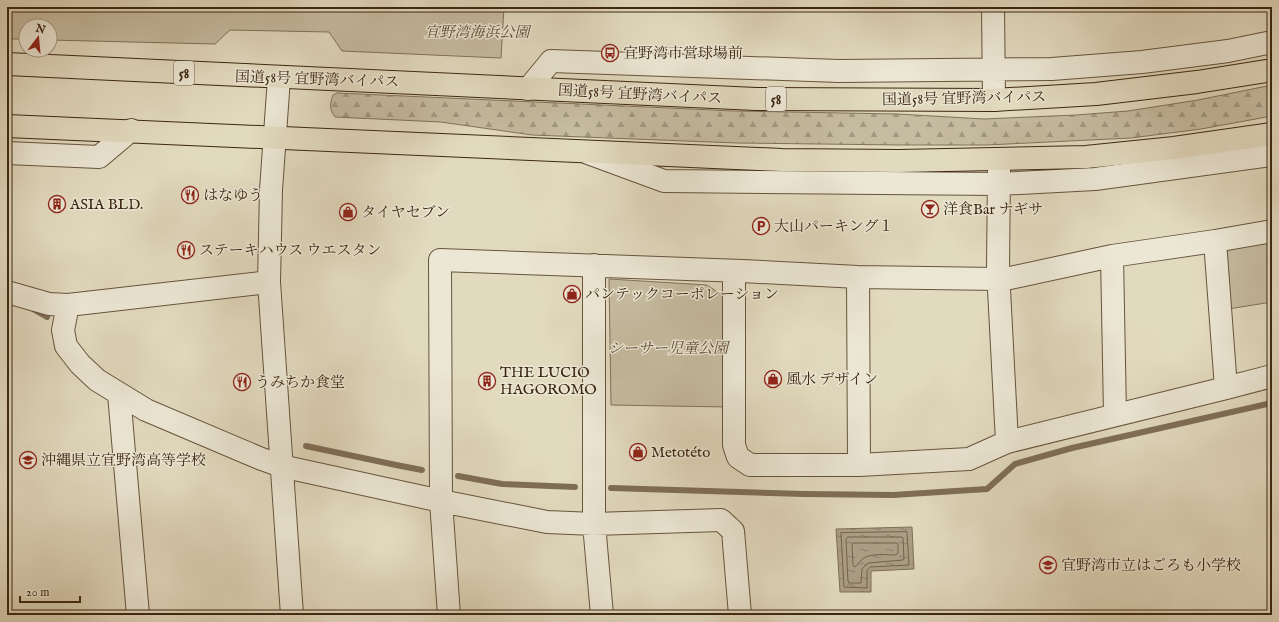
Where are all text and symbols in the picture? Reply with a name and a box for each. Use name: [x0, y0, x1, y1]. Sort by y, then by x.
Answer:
north arrow: [18, 18, 58, 58]
text: N: [33, 21, 47, 38]
park label: 宜野湾海浜公園: [424, 23, 532, 42]
bus stop icon: 宜野湾市営球場前: [600, 43, 620, 63]
place label: 宜野湾市営球場前: [623, 44, 743, 63]
road number: 58: [174, 61, 194, 85]
street label: 国道58号 宜野湾バイパス: [235, 67, 399, 92]
street label: 国道58号 宜野湾バイパス: [557, 81, 723, 108]
road number: 58: [766, 87, 786, 111]
street label: 国道58号 宜野湾バイパス: [882, 88, 1046, 109]
restaurant icon: はなゆう: [180, 185, 200, 205]
place label: はなゆう: [203, 186, 263, 205]
building icon: ASIA BLD.: [47, 194, 67, 214]
place label: ASIA BLD.: [69, 195, 143, 214]
bar icon: 洋食Bar ナギサ: [920, 199, 940, 219]
place label: 洋食Bar ナギサ: [943, 200, 1043, 219]
shop icon: タイヤセブン: [338, 202, 358, 222]
place label: タイヤセブン: [361, 203, 450, 222]
parking icon: 大山パーキング１: [751, 216, 771, 236]
place label: 大山パーキング１: [774, 217, 894, 236]
restaurant icon: ステーキハウス ウエスタン: [176, 240, 196, 260]
place label: ステーキハウス ウエスタン: [199, 241, 382, 260]
shop icon: パンテックコーポレーション: [562, 284, 582, 304]
place label: パンテックコーポレーション: [585, 285, 779, 304]
park label: シーサー児童公園: [608, 339, 731, 358]
place label: THE LUCIO HAGOROMO: [500, 363, 597, 399]
shop icon: 風水 デザイン: [763, 369, 783, 389]
place label: 風水 デザイン: [786, 370, 878, 389]
building icon: THE LUCIO HAGOROMO: [477, 371, 497, 391]
restaurant icon: うみちか食堂: [232, 372, 252, 392]
place label: うみちか食堂: [255, 373, 345, 392]
shop icon: Metotéto: [628, 442, 648, 462]
place label: Metotéto: [651, 443, 710, 462]
school or university icon: 沖縄県立宜野湾高等学校: [18, 450, 38, 470]
place label: 沖縄県立宜野湾高等学校: [41, 451, 206, 470]
school or university icon: 宜野湾市立はごろも小学校: [1038, 555, 1058, 575]
place label: 宜野湾市立はごろも小学校: [1061, 556, 1241, 575]
scale bar: [20, 578, 80, 604]
text: 20 m: [26, 585, 49, 600]

